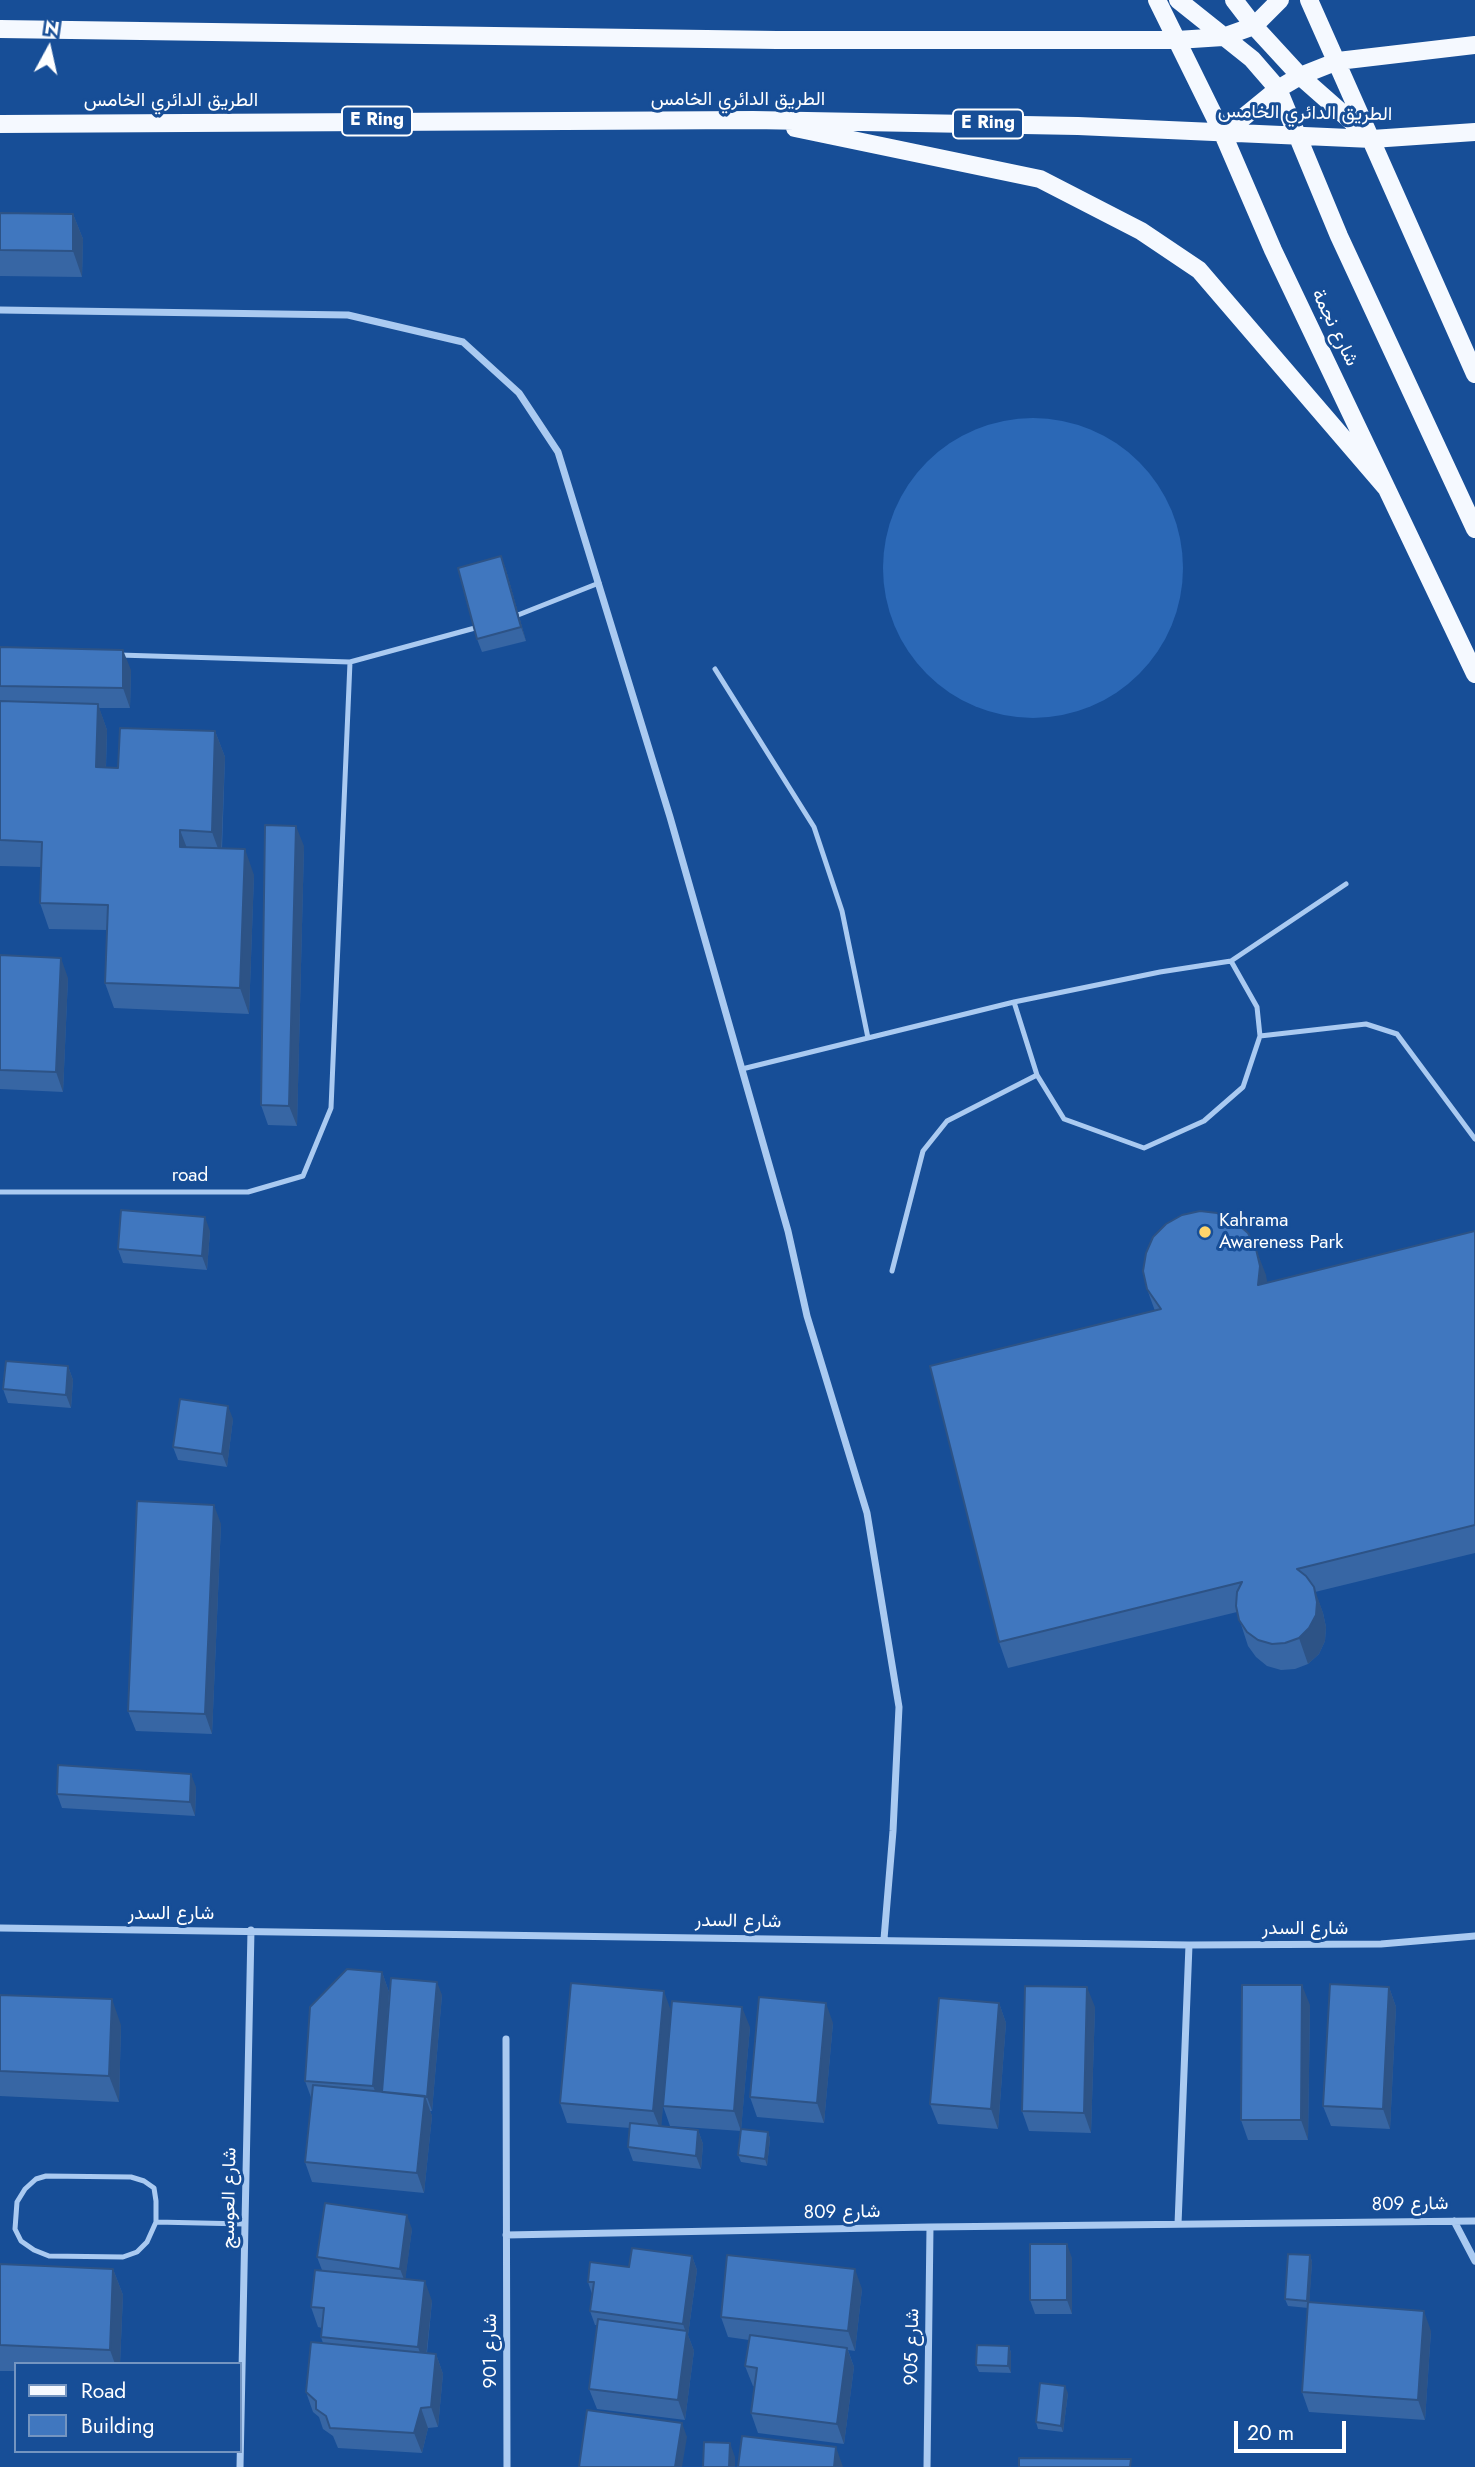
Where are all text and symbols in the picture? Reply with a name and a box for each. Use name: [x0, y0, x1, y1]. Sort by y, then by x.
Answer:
text: N: [43, 13, 61, 42]
north arrow: [14, 14, 84, 84]
street label: الطريق الدائري الخامس: [651, 89, 825, 111]
street label: الطريق الدائري الخامس: [84, 90, 258, 112]
street label: الطريق الدائري الخامس: [1218, 101, 1392, 127]
road number: E Ring: [342, 106, 412, 136]
road number: E Ring: [953, 110, 1023, 139]
street label: شارع نجمة: [1306, 286, 1362, 370]
street label: road: [172, 1165, 208, 1187]
place label: Kahrama Awareness Park: [1219, 1210, 1343, 1254]
marker: Kahrama Awareness Park: [1197, 1224, 1213, 1240]
street label: شارع السدر: [128, 1903, 214, 1925]
street label: شارع السدر: [695, 1910, 781, 1934]
street label: شارع السدر: [1262, 1918, 1348, 1940]
street label: شارع العوسج: [218, 2147, 242, 2249]
street label: شارع 809: [1371, 2193, 1449, 2217]
street label: شارع 809: [803, 2201, 881, 2225]
street label: شارع 905: [901, 2308, 925, 2386]
street label: شارع 901: [480, 2314, 502, 2388]
legend: [14, 2362, 242, 2453]
text: Road: [81, 2376, 126, 2406]
scale bar: [1237, 2408, 1349, 2452]
text: Building: [81, 2411, 154, 2441]
text: 20 m: [1247, 2418, 1294, 2448]

